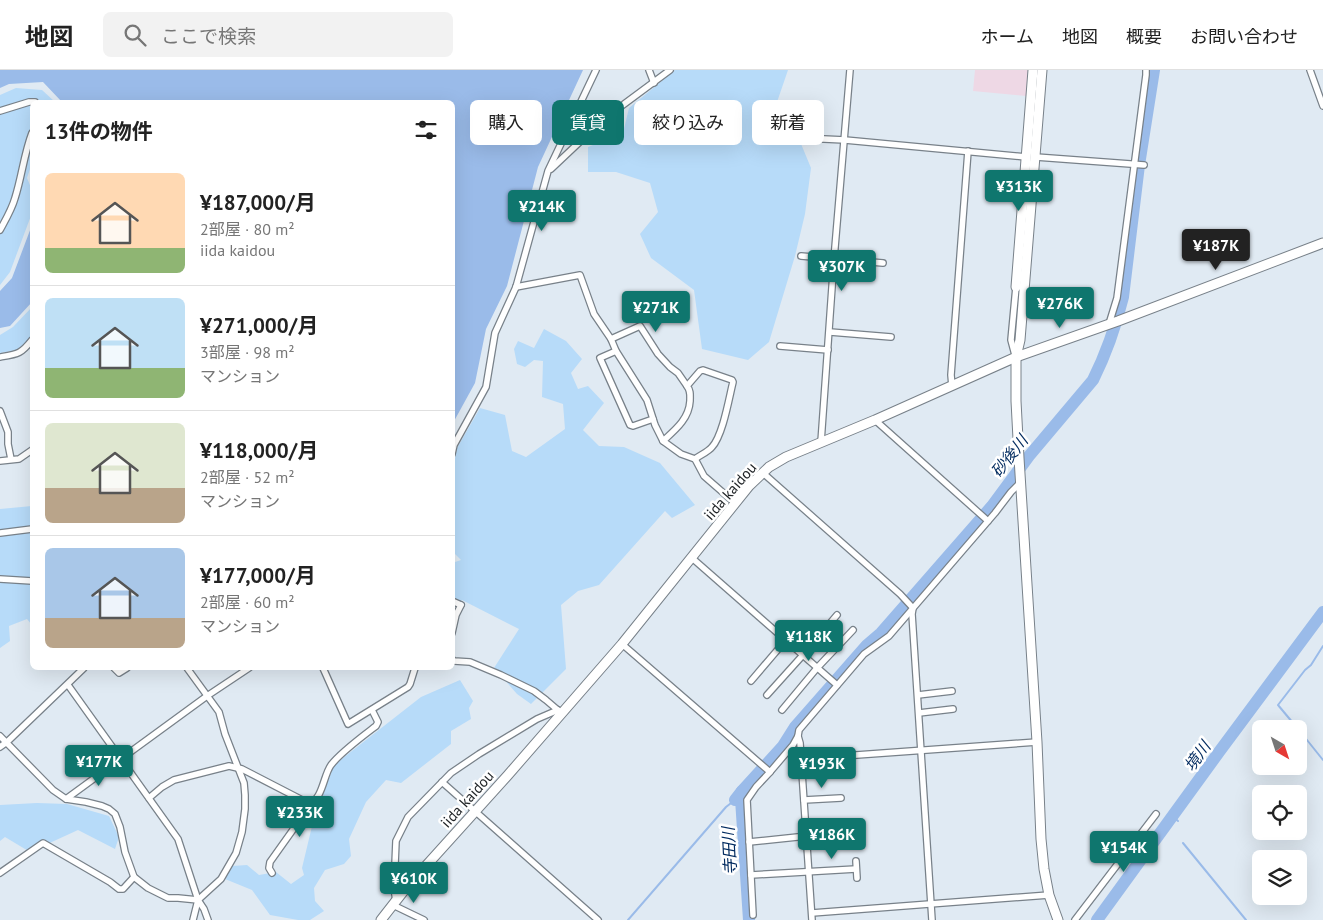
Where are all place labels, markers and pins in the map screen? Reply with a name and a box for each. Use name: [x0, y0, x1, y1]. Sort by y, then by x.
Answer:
pin: ¥313K: [984, 170, 1054, 212]
pin: ¥214K: [507, 190, 577, 232]
pin: ¥187K: [1181, 228, 1251, 271]
pin: ¥307K: [807, 250, 877, 292]
pin: ¥276K: [1025, 286, 1095, 329]
pin: ¥271K: [621, 290, 691, 333]
pin: ¥118K: [774, 620, 844, 662]
pin: ¥177K: [64, 744, 134, 787]
pin: ¥193K: [787, 746, 857, 789]
pin: ¥233K: [265, 796, 335, 838]
pin: ¥186K: [797, 818, 867, 860]
pin: ¥154K: [1089, 830, 1159, 873]
pin: ¥610K: [379, 862, 449, 904]

